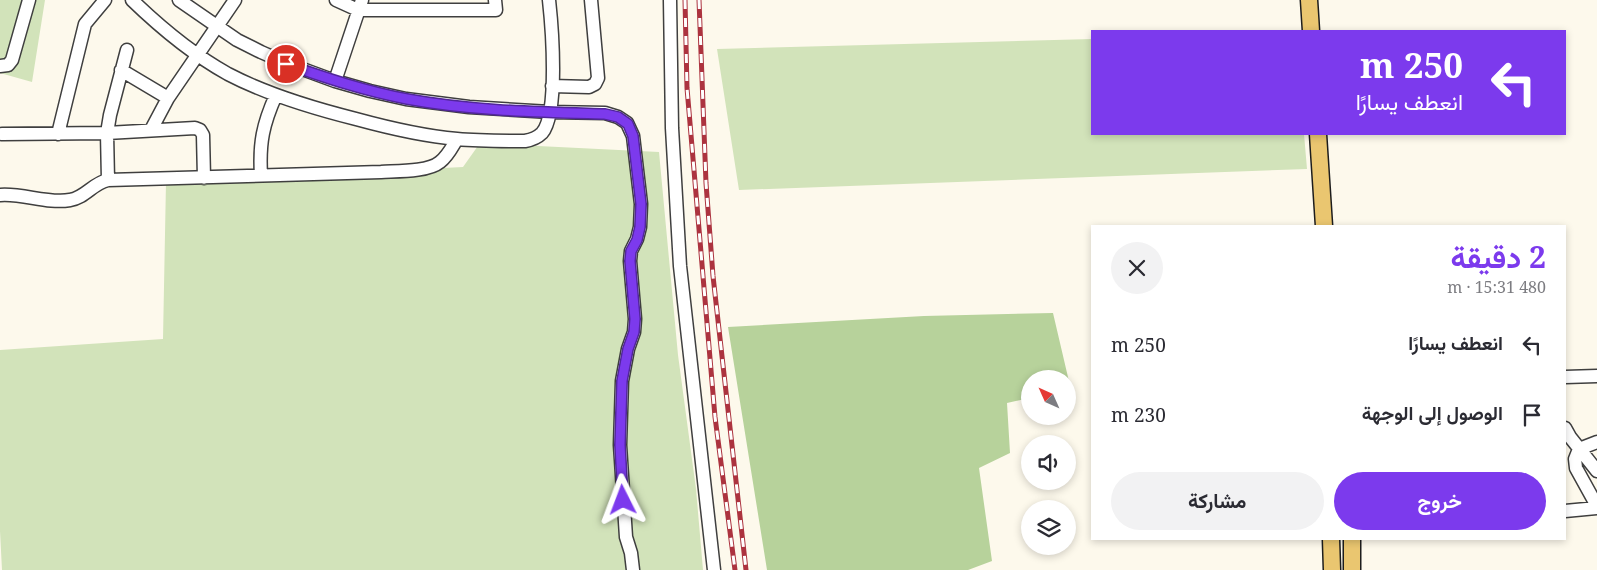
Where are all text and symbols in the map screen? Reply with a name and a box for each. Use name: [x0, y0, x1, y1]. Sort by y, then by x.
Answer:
text: 250 m: [1360, 41, 1463, 88]
pin: [265, 43, 307, 85]
icon: arrive: [272, 50, 300, 78]
icon: left: [1481, 50, 1546, 115]
text: انعطف يسارًا: [1356, 86, 1463, 116]
text: 2 دقيقة: [1451, 236, 1546, 277]
button: close: [1111, 242, 1163, 294]
text: 480 m · 15:31: [1447, 276, 1546, 298]
text: انعطف يسارًا: [1408, 330, 1503, 356]
icon: left: [1518, 331, 1546, 359]
text: 250 m: [1111, 332, 1166, 358]
north arrow: [1021, 370, 1076, 425]
map controls: [1021, 370, 1076, 555]
text: الوصول إلى الوجهة: [1362, 400, 1503, 426]
icon: arrive: [1518, 401, 1546, 429]
text: 230 m: [1111, 402, 1166, 428]
button: sound: [1021, 435, 1076, 490]
button: مشاركة: [1111, 472, 1324, 530]
button: خروج: [1334, 472, 1546, 530]
position arrow: [596, 473, 648, 525]
button: layers: [1021, 500, 1076, 555]

